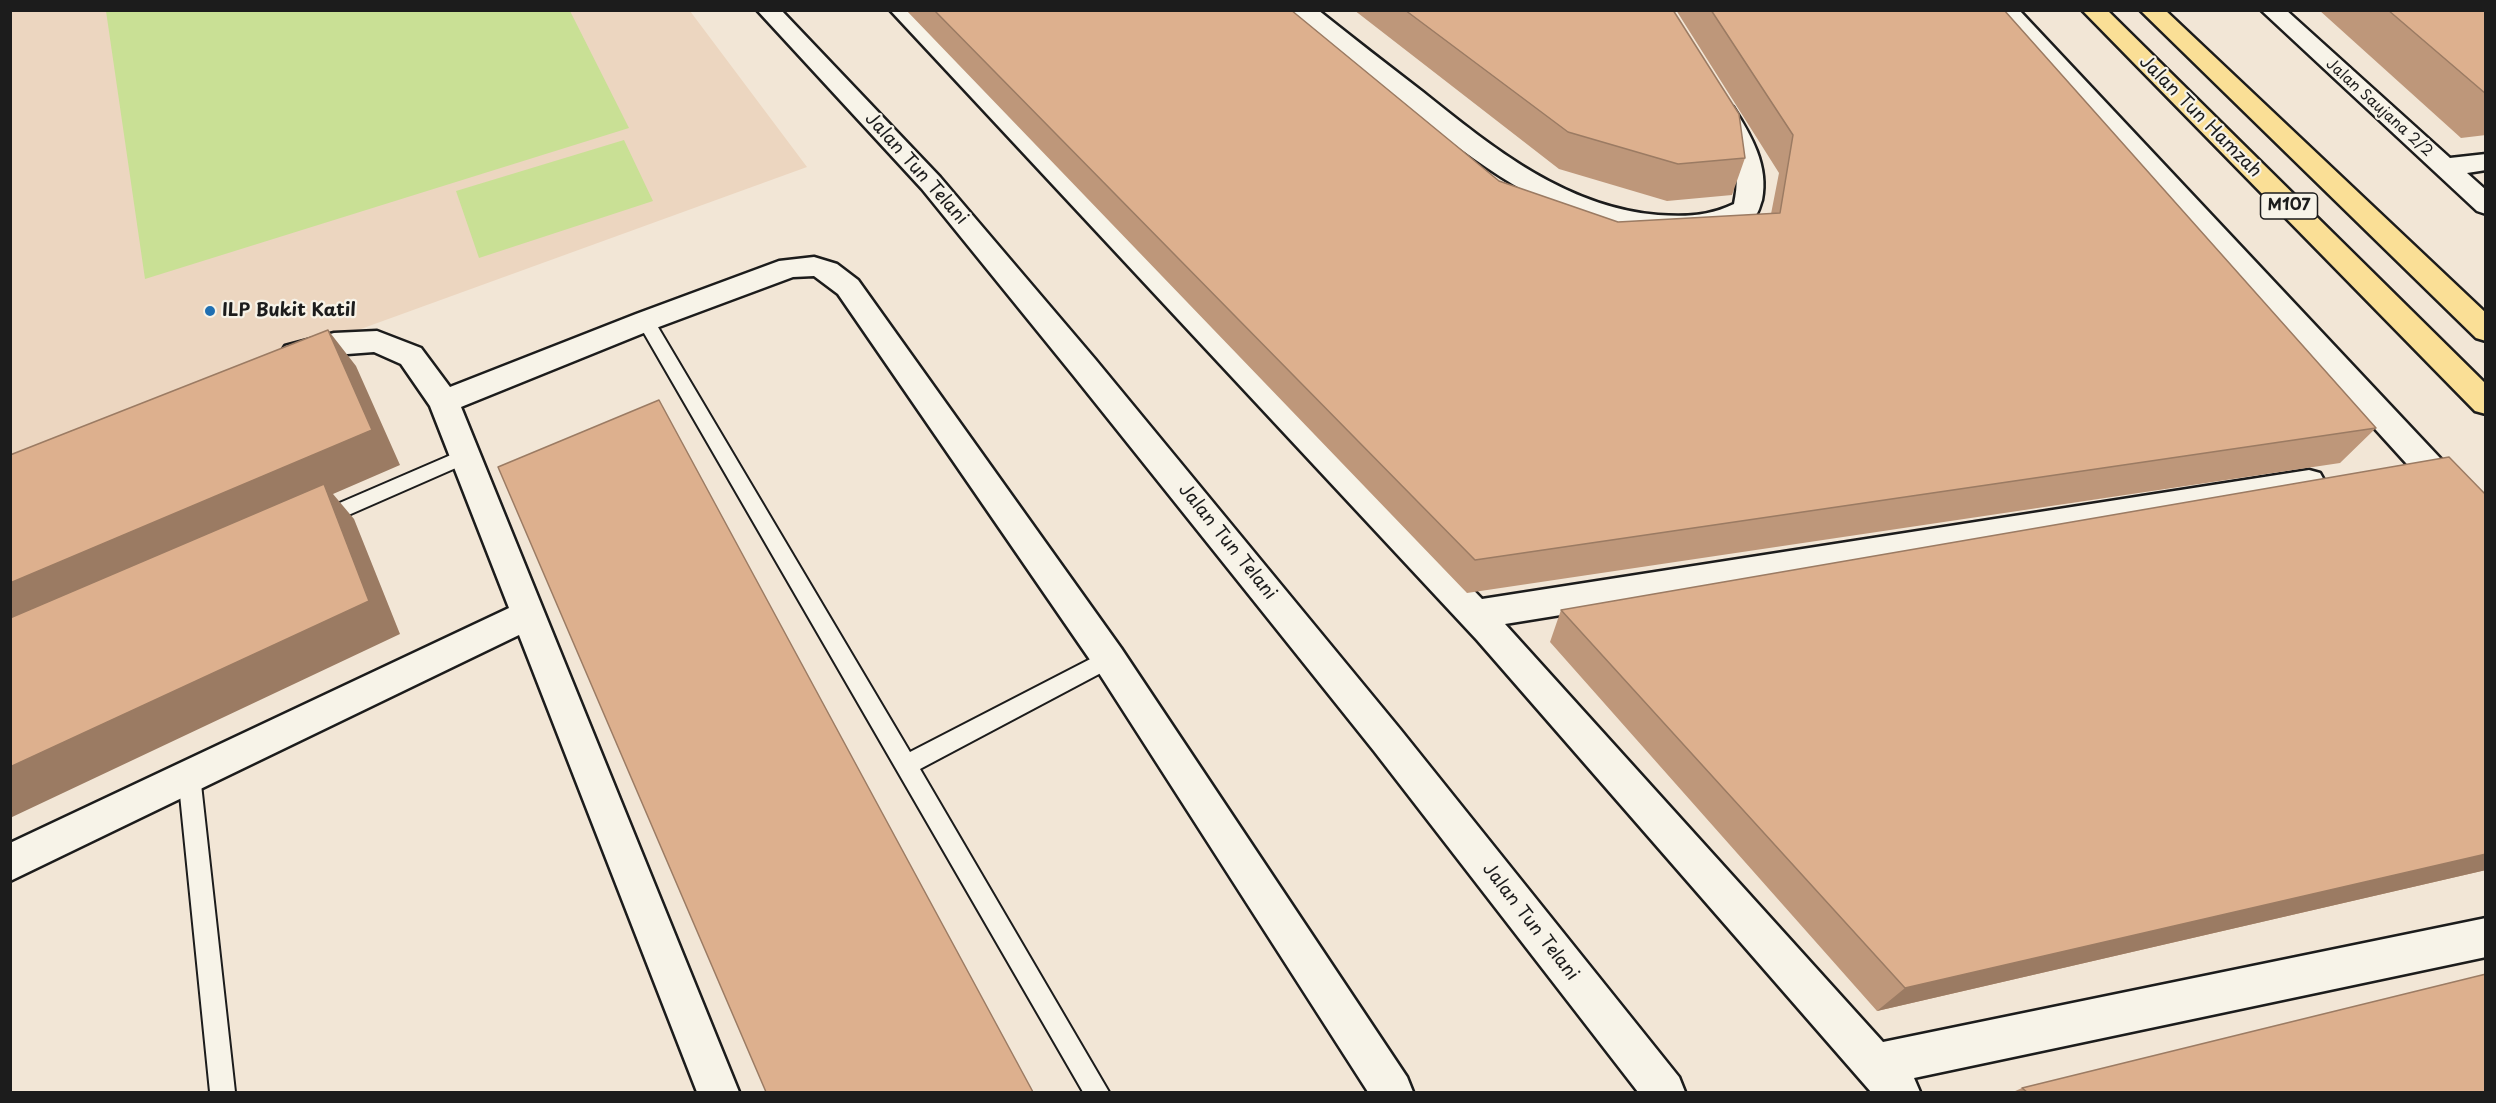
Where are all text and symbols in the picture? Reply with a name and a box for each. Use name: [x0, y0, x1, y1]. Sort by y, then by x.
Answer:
street label: Jalan Tun Hamzah: [2134, 51, 2266, 183]
street label: Jalan Saujana 2/2: [2322, 55, 2436, 161]
street label: Jalan Tun Telani: [860, 108, 972, 230]
road number: M107: [2260, 193, 2318, 219]
place label: ILP Bukit Katil: [222, 300, 356, 322]
marker: ILP Bukit Katil: [203, 304, 217, 318]
street label: Jalan Tun Telani: [1173, 479, 1281, 605]
street label: Jalan Tun Telani: [1477, 859, 1583, 985]

